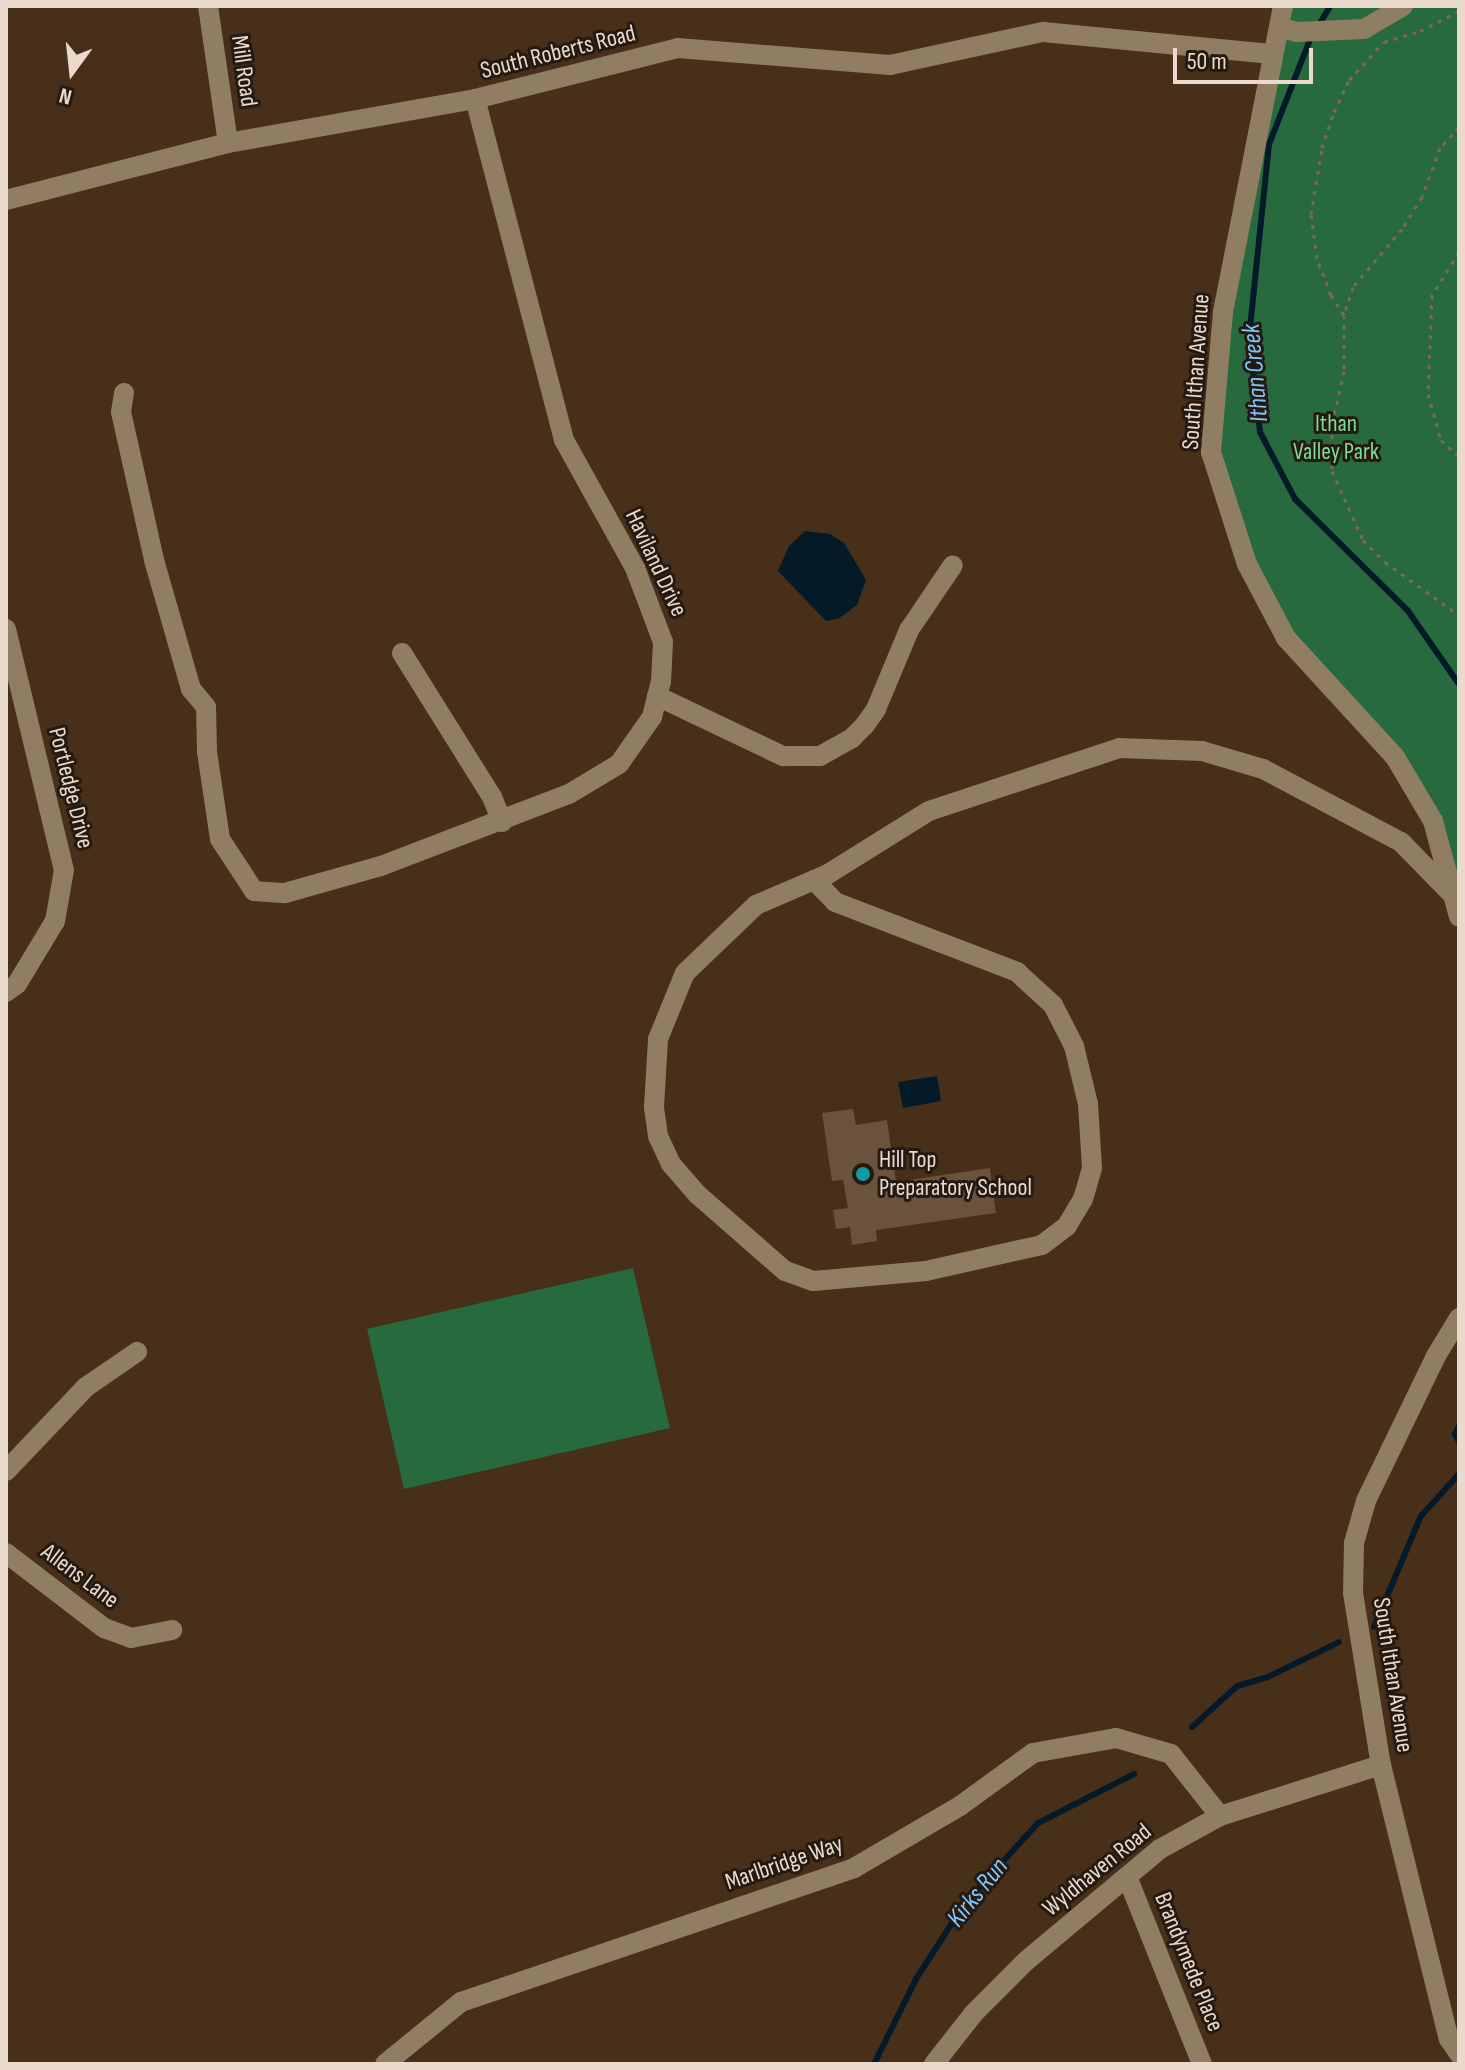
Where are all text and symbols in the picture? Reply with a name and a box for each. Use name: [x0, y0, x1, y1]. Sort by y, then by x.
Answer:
street label: South Roberts Road: [477, 19, 639, 85]
north arrow: [32, 32, 112, 112]
scale bar: [1177, 32, 1317, 82]
street label: Mill Road: [225, 34, 263, 108]
text: 50 m: [1187, 47, 1227, 76]
text: N: [56, 81, 75, 110]
street label: South Ithan Avenue: [1176, 293, 1216, 451]
water label: Ithan Creek: [1236, 323, 1276, 423]
park label: Ithan Valley Park: [1293, 410, 1379, 466]
street label: Haviland Drive: [619, 505, 693, 621]
street label: Portledge Drive: [42, 725, 100, 851]
place label: Hill Top Preparatory School: [879, 1146, 1032, 1202]
marker: Hill Top Preparatory School: [854, 1165, 872, 1183]
street label: Allens Lane: [35, 1537, 125, 1615]
street label: South Ithan Avenue: [1367, 1596, 1419, 1754]
street label: Wyldhaven Road: [1037, 1817, 1157, 1923]
street label: Marlbridge Way: [721, 1829, 847, 1897]
water label: Kirks Run: [941, 1852, 1015, 1934]
street label: Brandymede Place: [1148, 1888, 1230, 2036]

